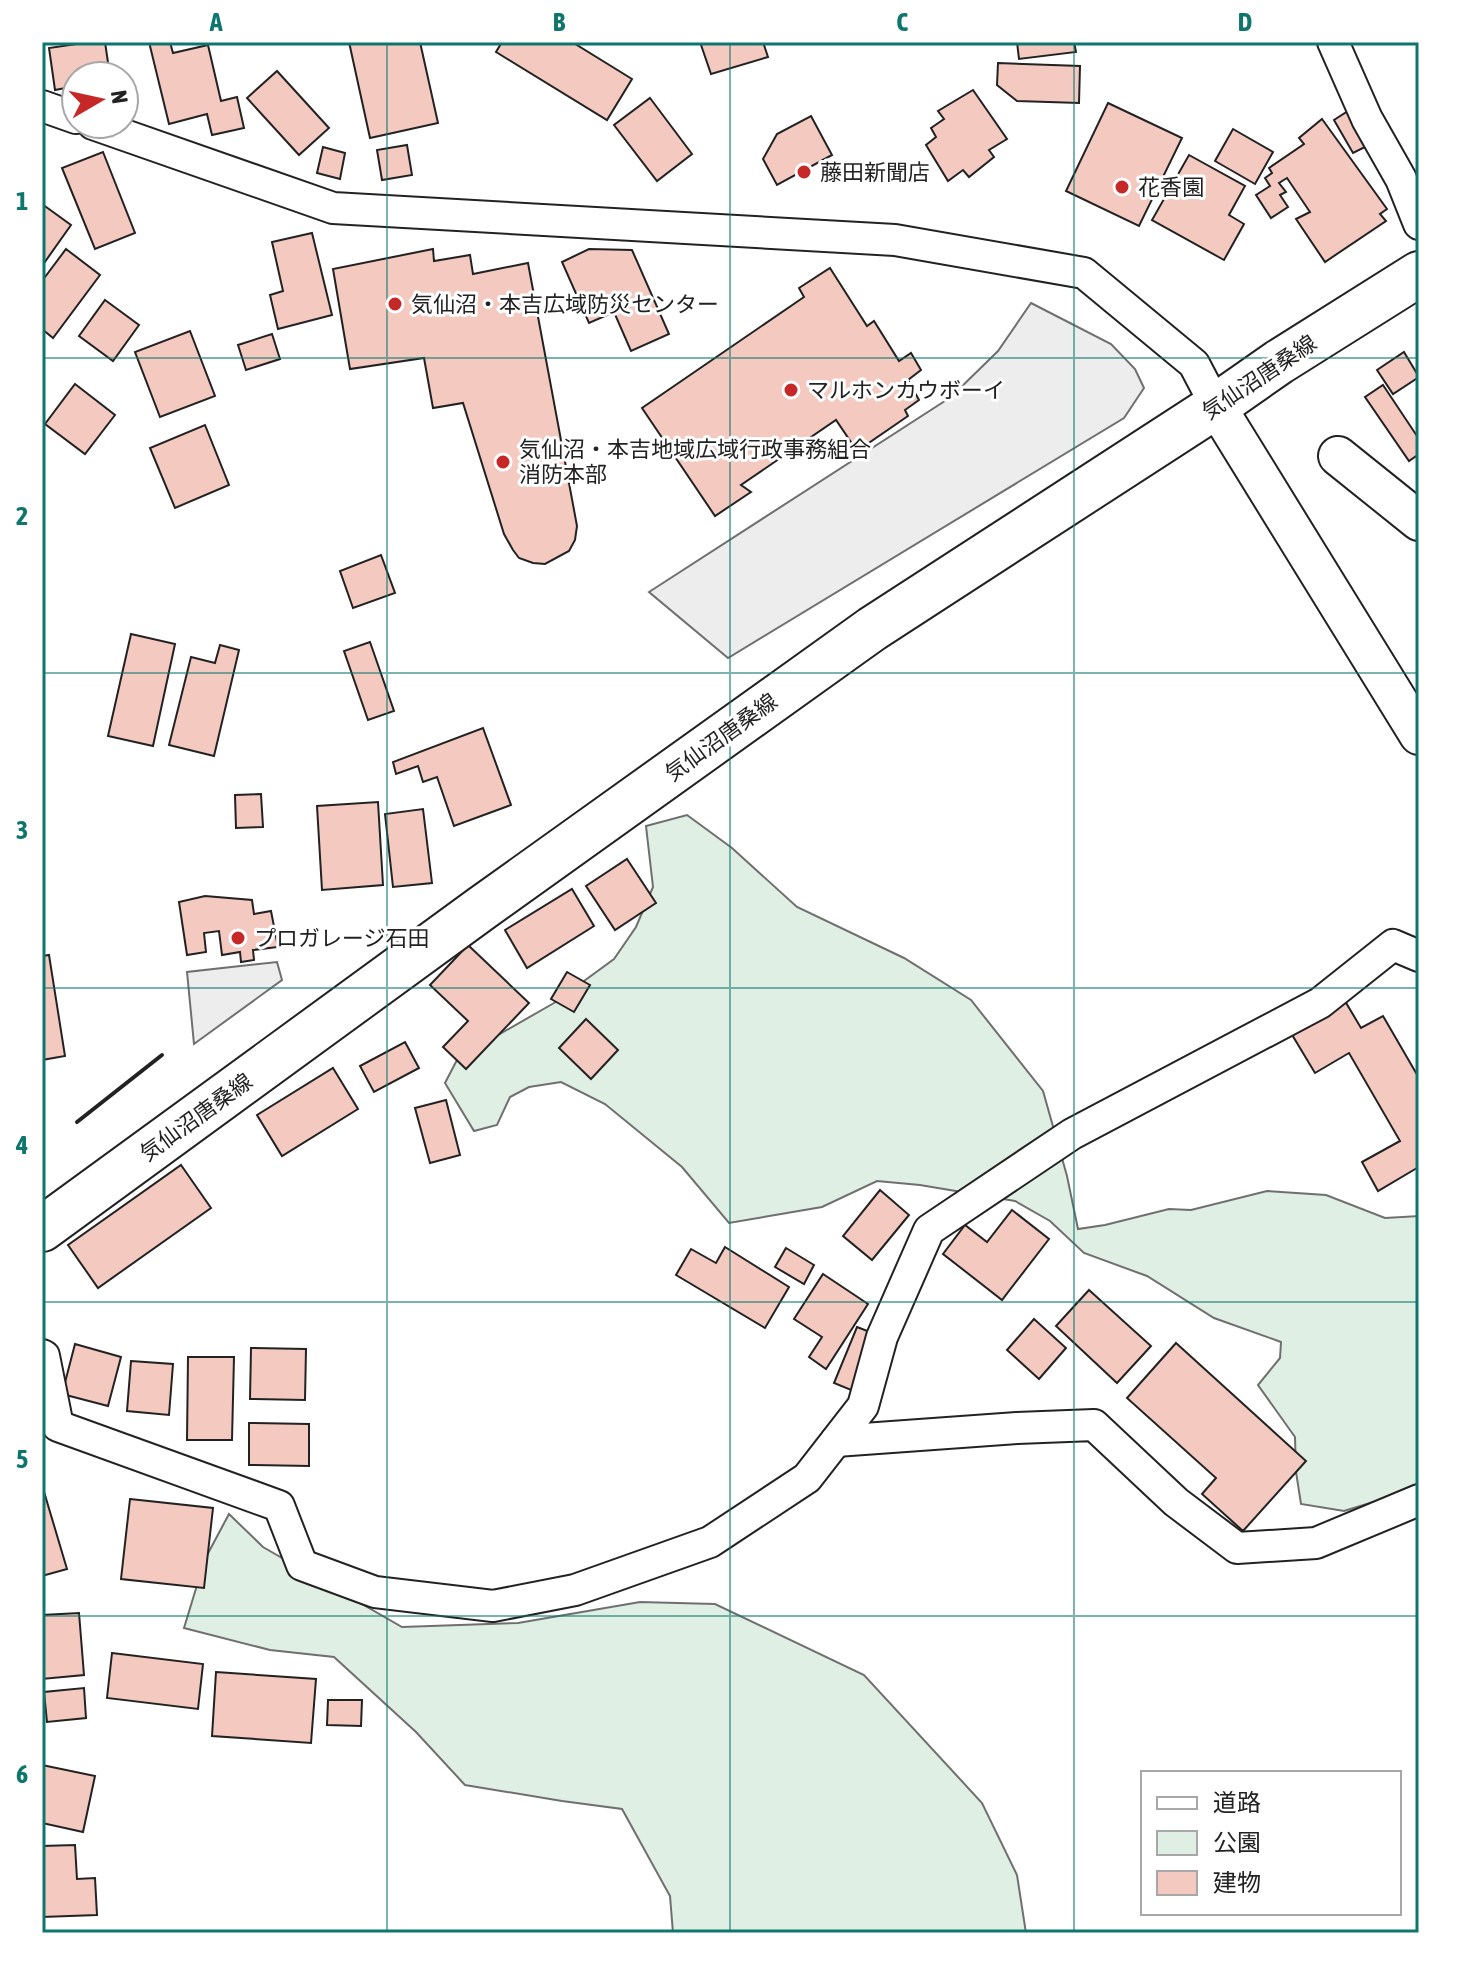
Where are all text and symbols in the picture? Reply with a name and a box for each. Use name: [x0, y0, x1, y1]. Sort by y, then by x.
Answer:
text: A: [209, 7, 223, 37]
text: B: [553, 7, 566, 37]
text: C: [896, 7, 908, 37]
text: D: [1238, 7, 1252, 37]
north arrow: [60, 60, 140, 140]
text: N: [106, 88, 134, 105]
place label: 藤田新聞店: [820, 159, 930, 185]
marker: 藤田新聞店: [795, 163, 813, 181]
place label: 花香園: [1138, 174, 1204, 200]
marker: 花香園: [1113, 178, 1131, 196]
text: 1: [16, 186, 28, 216]
place label: 気仙沼・本吉広域防災センター: [411, 291, 719, 317]
marker: 気仙沼・本吉広域防災センター: [386, 295, 404, 313]
street label: 気仙沼唐桑線: [1197, 329, 1321, 425]
place label: マルホンカウボーイ: [807, 377, 1005, 403]
marker: マルホンカウボーイ: [782, 381, 800, 399]
place label: 気仙沼・本吉地域広域行政事務組合 消防本部: [519, 436, 871, 487]
marker: 気仙沼・本吉地域広域行政事務組合 消防本部: [494, 453, 512, 471]
text: 2: [16, 501, 28, 531]
street label: 気仙沼唐桑線: [660, 688, 782, 786]
text: 3: [16, 815, 28, 845]
place label: プロガレージ石田: [254, 925, 430, 951]
marker: プロガレージ石田: [229, 929, 247, 947]
street label: 気仙沼唐桑線: [135, 1068, 257, 1166]
text: 4: [15, 1130, 28, 1160]
text: 5: [16, 1444, 28, 1474]
text: 6: [16, 1759, 28, 1789]
legend: [1141, 1771, 1401, 1915]
text: 道路: [1213, 1789, 1261, 1816]
text: 公園: [1213, 1829, 1261, 1856]
text: 建物: [1213, 1869, 1261, 1896]

